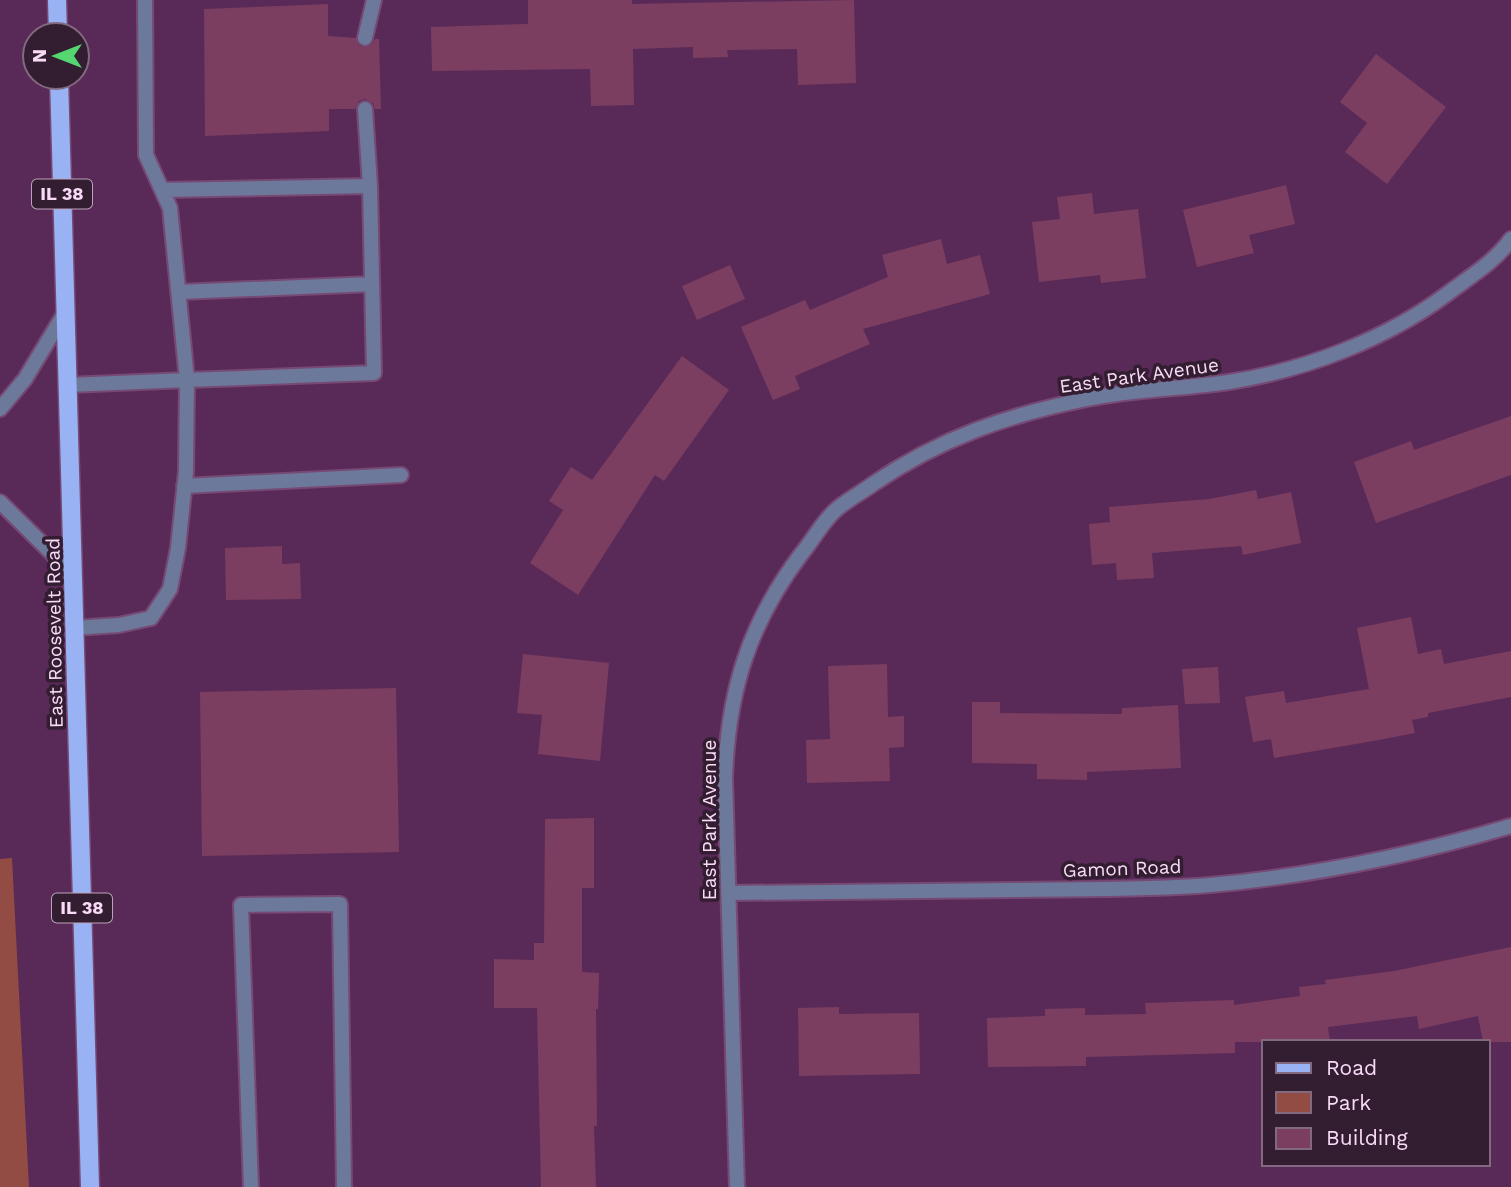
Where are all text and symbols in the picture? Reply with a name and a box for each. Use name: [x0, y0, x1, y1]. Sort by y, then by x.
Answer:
north arrow: [21, 21, 91, 91]
text: N: [28, 49, 51, 63]
road number: IL 38: [32, 180, 92, 209]
street label: East Park Avenue: [1058, 353, 1220, 398]
street label: East Roosevelt Road: [41, 538, 68, 728]
street label: East Park Avenue: [698, 740, 721, 900]
street label: Gamon Road: [1062, 855, 1182, 882]
road number: IL 38: [52, 894, 112, 923]
legend: [1262, 1040, 1490, 1166]
text: Road: [1326, 1055, 1377, 1080]
text: Park: [1326, 1090, 1371, 1115]
text: Building: [1326, 1125, 1408, 1150]

